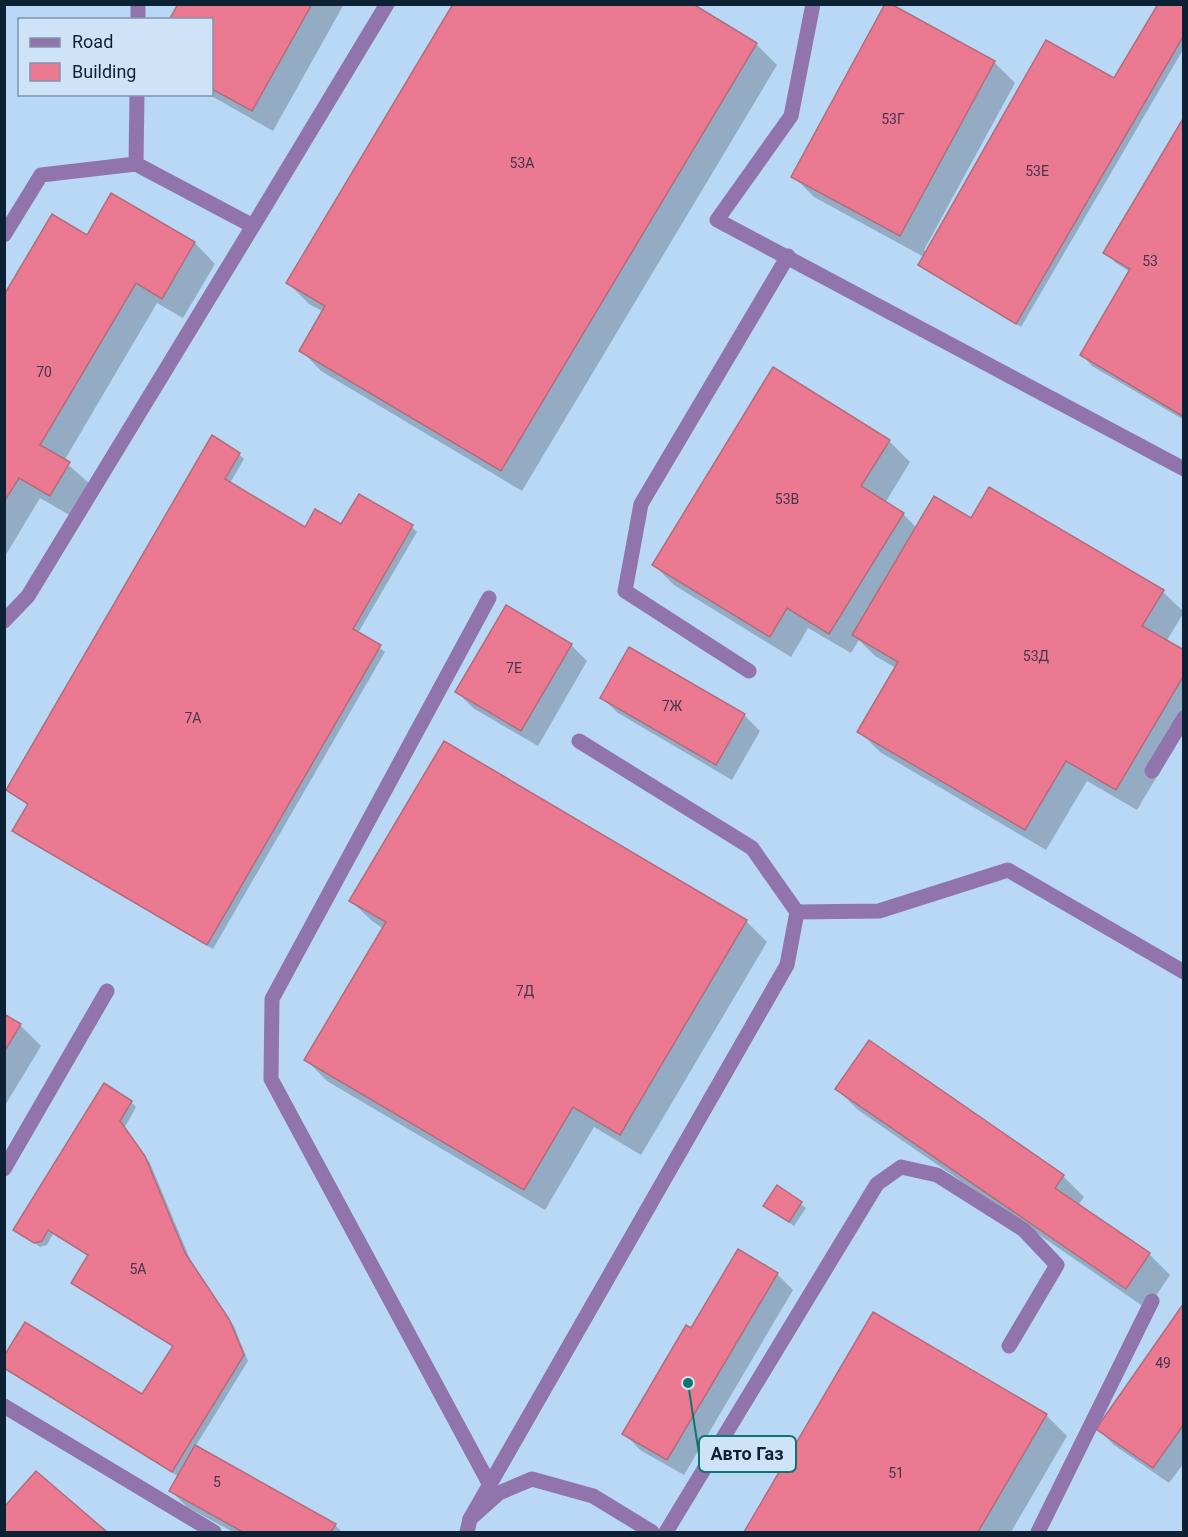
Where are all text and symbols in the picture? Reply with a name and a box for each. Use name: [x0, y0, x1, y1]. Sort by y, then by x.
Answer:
legend: [18, 18, 213, 96]
text: Road: [72, 31, 113, 52]
text: Building: [72, 61, 136, 82]
house number: 53Г: [881, 111, 905, 127]
house number: 53А: [510, 155, 534, 171]
house number: 53Е: [1025, 163, 1049, 179]
house number: 53: [1142, 253, 1158, 269]
house number: 70: [36, 364, 52, 380]
house number: 53В: [775, 491, 799, 507]
house number: 53Д: [1023, 648, 1050, 664]
house number: 7Е: [506, 660, 522, 676]
house number: 7Ж: [662, 698, 683, 714]
house number: 7А: [184, 710, 202, 726]
house number: 7Д: [516, 983, 535, 999]
house number: 5А: [129, 1261, 147, 1277]
house number: 49: [1155, 1355, 1171, 1371]
callout: Авто Газ: [699, 1436, 796, 1472]
text: Авто Газ: [710, 1443, 784, 1464]
house number: 51: [888, 1465, 904, 1481]
house number: 5: [213, 1474, 221, 1490]

